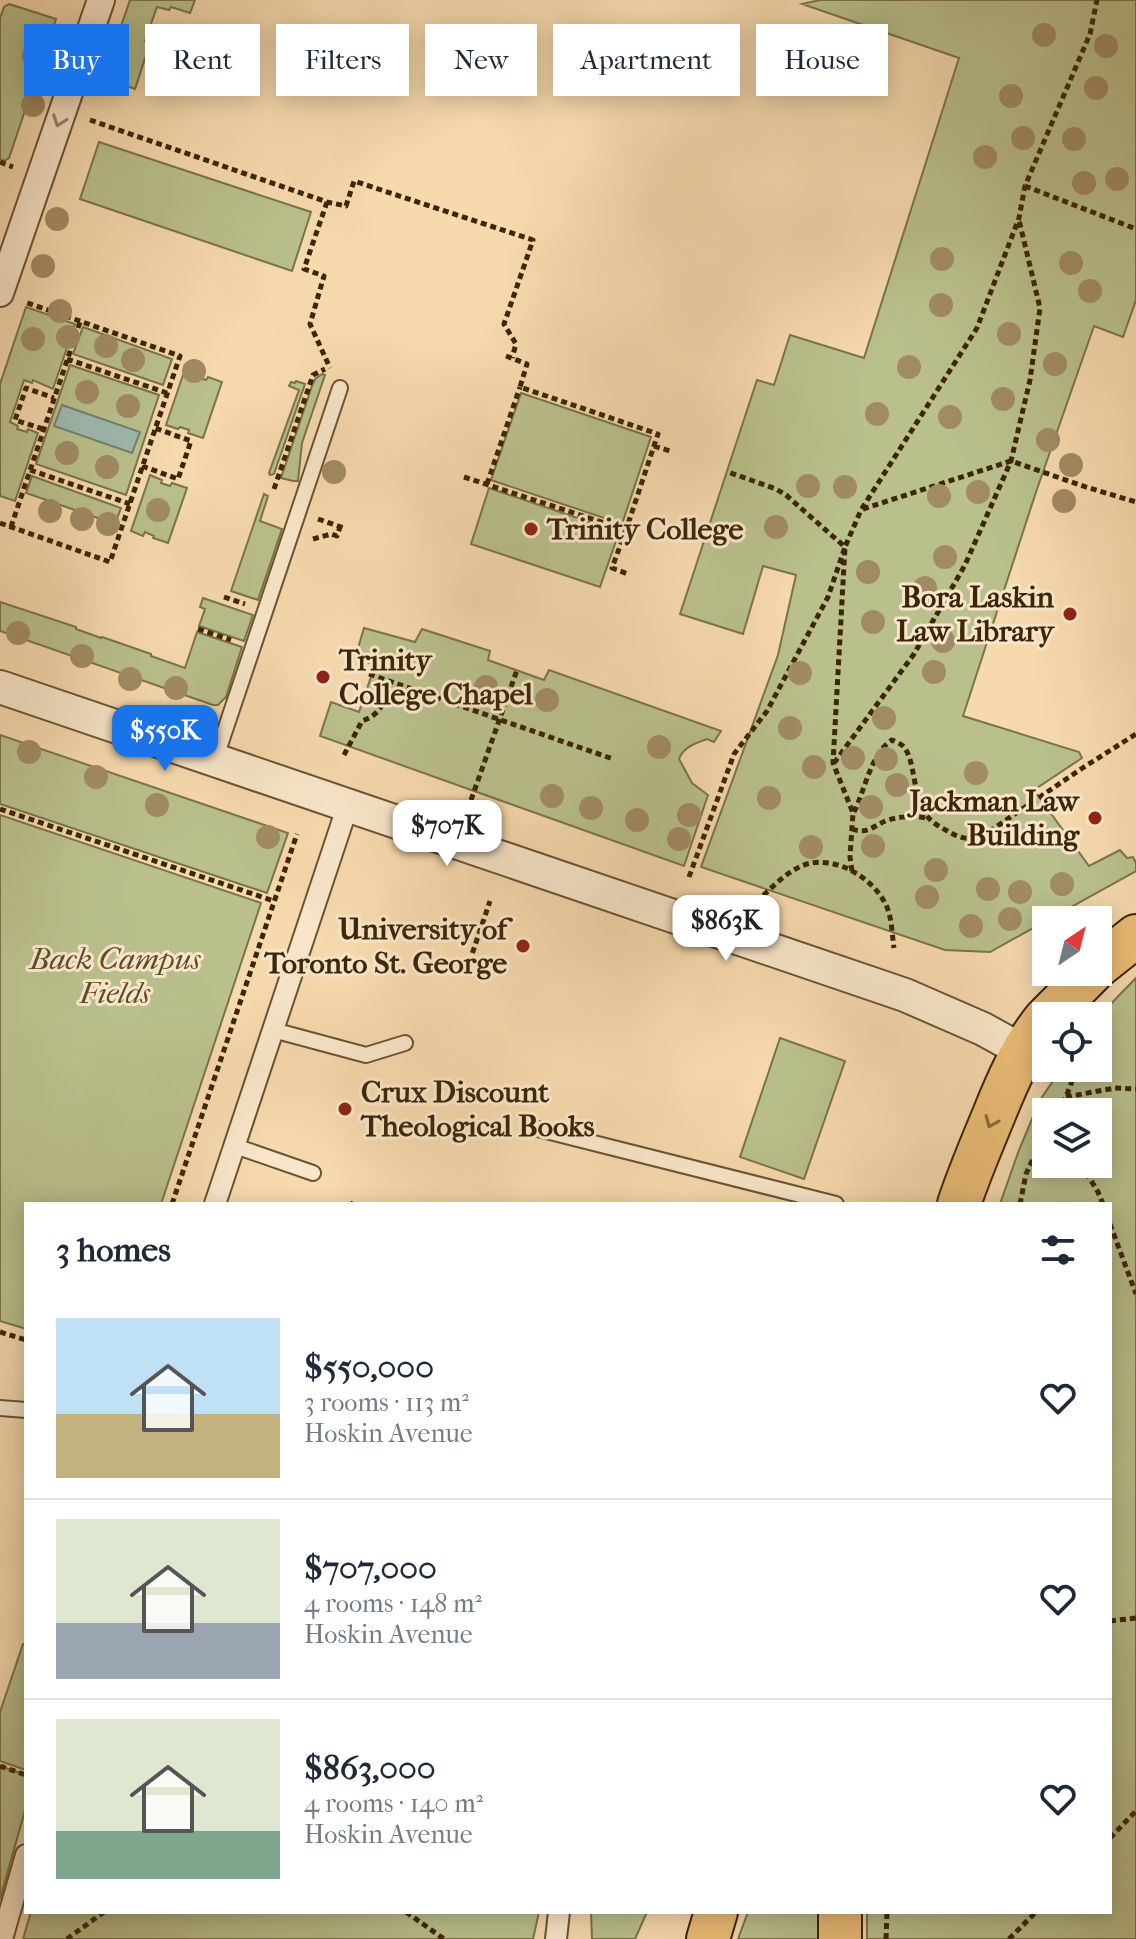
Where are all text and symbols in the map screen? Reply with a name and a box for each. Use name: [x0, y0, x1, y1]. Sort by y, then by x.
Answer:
chip: Buy: [24, 24, 129, 96]
chip: Rent: [145, 24, 260, 96]
chip: Filters: [276, 24, 409, 96]
chip: New: [425, 24, 537, 96]
chip: Apartment: [553, 24, 740, 96]
chip: House: [756, 24, 888, 96]
one-way arrow: [53, 113, 69, 127]
place label: Trinity College: [546, 512, 743, 547]
marker: Trinity College: [522, 520, 540, 538]
place label: Bora Laskin Law Library: [896, 580, 1056, 649]
marker: Bora Laskin Law Library: [1061, 605, 1079, 623]
place label: Trinity College Chapel: [338, 643, 534, 712]
marker: Trinity College Chapel: [314, 668, 332, 686]
pin: $550K: [109, 705, 221, 773]
text: $550K: [130, 715, 200, 746]
place label: Jackman Law Building: [906, 784, 1081, 853]
pin: $707K: [391, 800, 503, 868]
marker: Jackman Law Building: [1086, 809, 1104, 827]
text: $707K: [411, 810, 483, 841]
pin: $863K: [670, 895, 782, 963]
text: $863K: [690, 905, 762, 936]
north arrow: [1032, 906, 1112, 986]
map controls: [1032, 906, 1112, 1178]
place label: University of Toronto St. George: [263, 912, 514, 981]
marker: University of Toronto St. George: [514, 937, 532, 955]
park label: Back Campus Fields: [28, 942, 201, 1011]
button: locate: [1032, 1002, 1112, 1082]
place label: Crux Discount Theological Books: [360, 1075, 595, 1144]
button: layers: [1032, 1098, 1112, 1178]
marker: Crux Discount Theological Books: [336, 1100, 354, 1118]
one-way arrow: [984, 1114, 1000, 1129]
icon: filters: [1036, 1228, 1080, 1272]
text: 3 homes: [56, 1230, 171, 1270]
text: $550,000: [304, 1347, 434, 1387]
icon: home: [120, 1350, 216, 1446]
icon: heart: [1036, 1376, 1080, 1420]
text: 3 rooms · 113 m²: [304, 1387, 469, 1418]
text: Hoskin Avenue: [304, 1418, 473, 1449]
text: $707,000: [304, 1548, 437, 1588]
icon: home: [120, 1551, 216, 1647]
icon: heart: [1036, 1577, 1080, 1621]
text: 4 rooms · 148 m²: [304, 1588, 482, 1619]
text: Hoskin Avenue: [304, 1619, 473, 1650]
text: $863,000: [304, 1748, 435, 1788]
icon: home: [120, 1751, 216, 1847]
icon: heart: [1036, 1777, 1080, 1821]
text: 4 rooms · 140 m²: [304, 1788, 483, 1819]
text: Hoskin Avenue: [304, 1819, 473, 1850]

